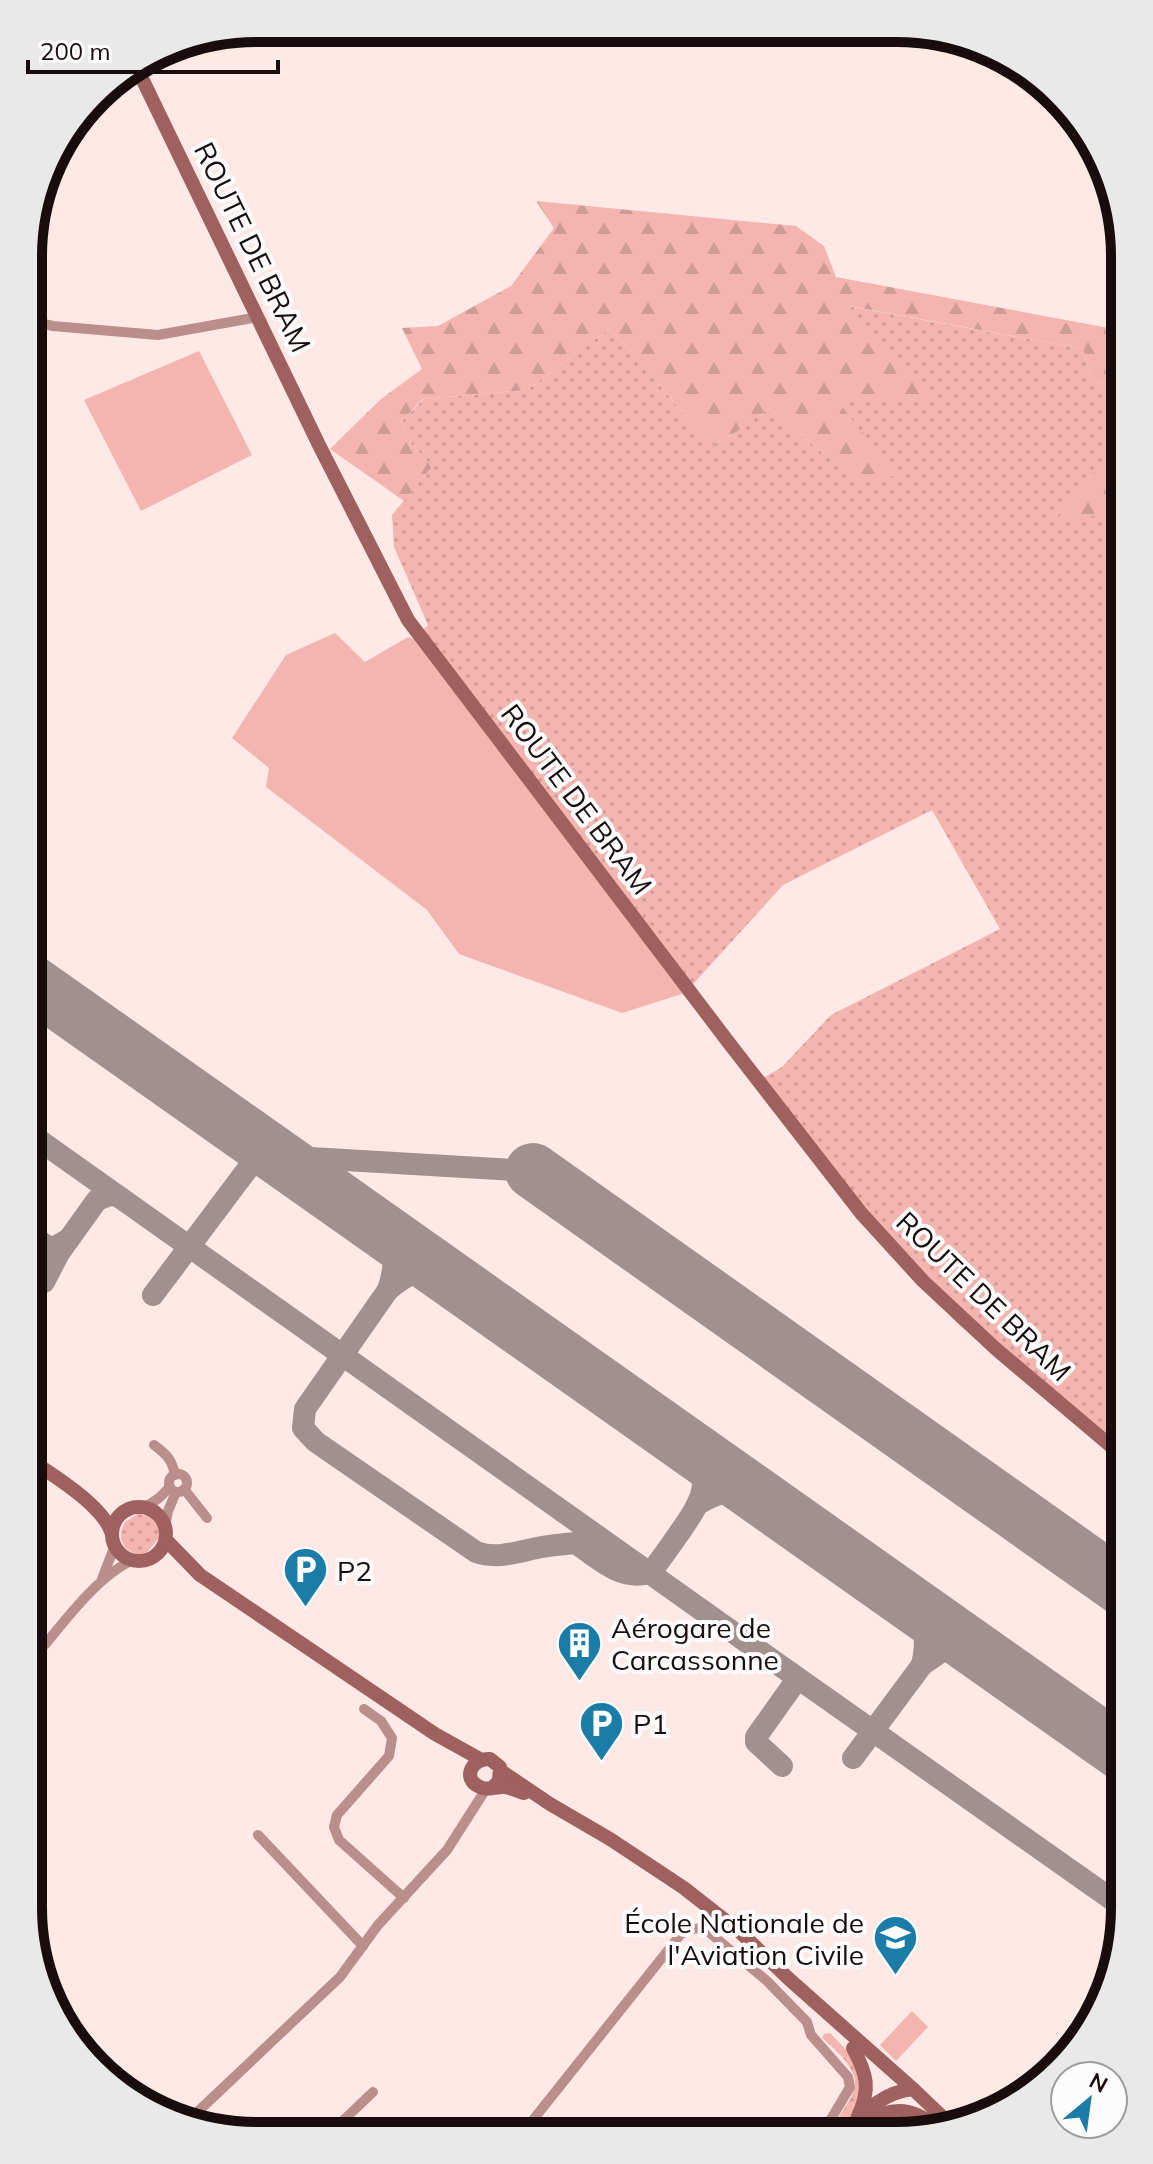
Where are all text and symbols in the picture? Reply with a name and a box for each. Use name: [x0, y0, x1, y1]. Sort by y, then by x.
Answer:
scale bar: [28, 24, 278, 74]
text: 200 m: [40, 36, 111, 66]
street label: ROUTE DE BRAM: [187, 136, 319, 358]
street label: ROUTE DE BRAM: [494, 697, 660, 901]
street label: ROUTE DE BRAM: [889, 1204, 1079, 1388]
parking icon: P2: [282, 1546, 330, 1609]
place label: P2: [337, 1553, 372, 1588]
place label: Aérogare de Carcassonne: [611, 1610, 779, 1677]
building icon: Aérogare de Carcassonne: [556, 1619, 604, 1682]
parking icon: P1: [578, 1699, 626, 1762]
place label: P1: [633, 1706, 668, 1741]
place label: École Nationale de l'Aviation Civile: [624, 1905, 864, 1972]
school or university icon: École Nationale de l'Aviation Civile: [871, 1914, 919, 1977]
north arrow: [1049, 2060, 1129, 2140]
text: N: [1085, 2066, 1113, 2099]

